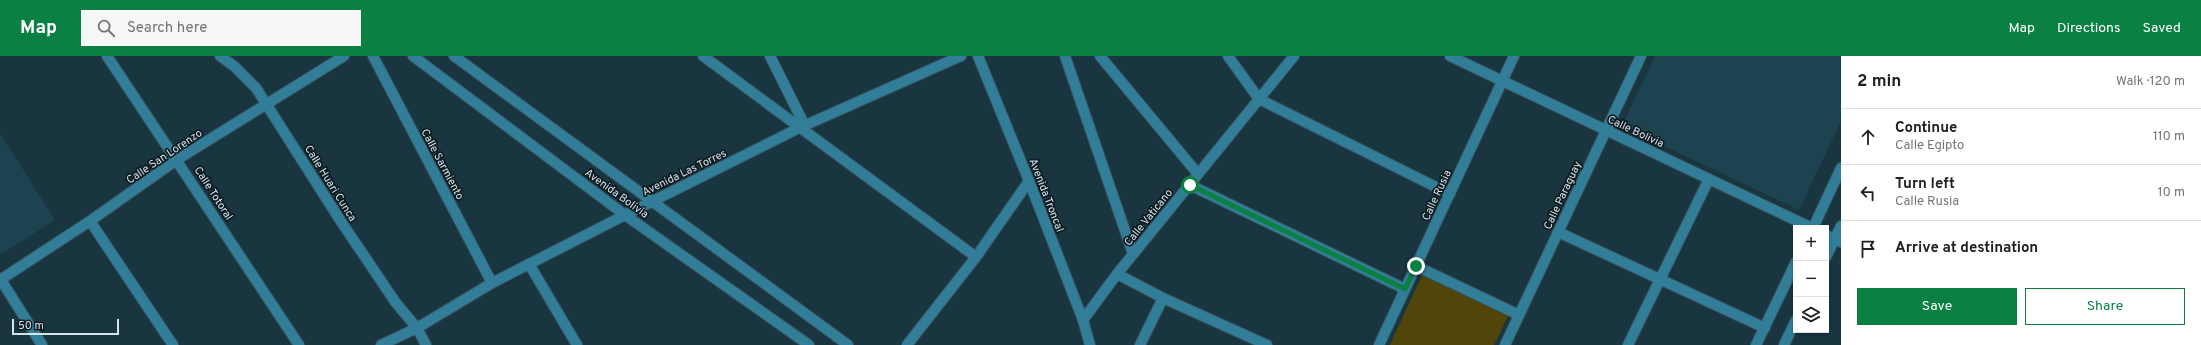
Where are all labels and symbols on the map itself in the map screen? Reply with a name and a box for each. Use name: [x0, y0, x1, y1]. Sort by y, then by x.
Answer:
street label: Calle Bolivia: [1605, 113, 1666, 151]
street label: Calle San Lorenzo: [124, 126, 205, 187]
street label: Calle Sarmiento: [418, 127, 467, 202]
street label: Calle Huari Cunca: [301, 143, 359, 225]
street label: Avenida Las Torres: [640, 146, 729, 199]
street label: Avenida Troncal: [1026, 157, 1067, 234]
street label: Calle Paraguay: [1541, 159, 1585, 232]
street label: Calle Totoral: [191, 164, 236, 223]
street label: Avenida Bolivia: [582, 166, 651, 222]
street label: Calle Rusia: [1419, 168, 1455, 223]
route start: [1181, 176, 1199, 194]
street label: Calle Vaticano: [1122, 186, 1176, 249]
route end: [1407, 257, 1425, 275]
scale bar: [12, 317, 119, 336]

